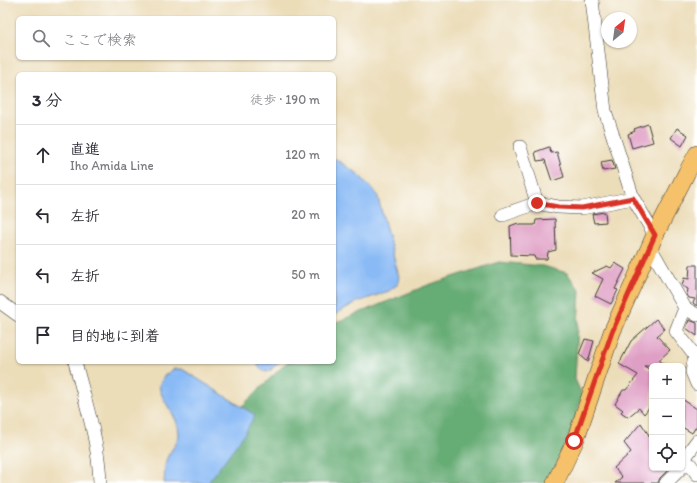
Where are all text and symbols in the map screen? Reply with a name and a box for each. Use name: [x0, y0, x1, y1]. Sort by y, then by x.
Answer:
north arrow: [601, 12, 637, 48]
search box: [16, 16, 336, 60]
icon: search: [30, 27, 52, 49]
text: ここで検索: [62, 31, 137, 49]
text: 3 分: [32, 90, 62, 110]
text: 徒歩 · 190 m: [250, 92, 320, 107]
text: 直進: [70, 140, 100, 158]
icon: ahead: [32, 144, 54, 166]
text: 120 m: [285, 147, 320, 162]
text: Iho Amida Line: [70, 158, 154, 173]
route end: [528, 194, 546, 212]
icon: left: [32, 204, 54, 226]
text: 左折: [70, 207, 100, 225]
text: 20 m: [291, 207, 320, 222]
icon: left: [32, 264, 54, 286]
text: 左折: [70, 267, 100, 285]
text: 50 m: [291, 267, 320, 282]
icon: arrive: [32, 324, 54, 346]
text: 目的地に到着: [70, 327, 160, 345]
map controls: [649, 363, 685, 471]
button: +: [649, 363, 685, 399]
button: −: [649, 399, 685, 435]
route start: [565, 432, 583, 450]
button: locate: [649, 435, 685, 471]

